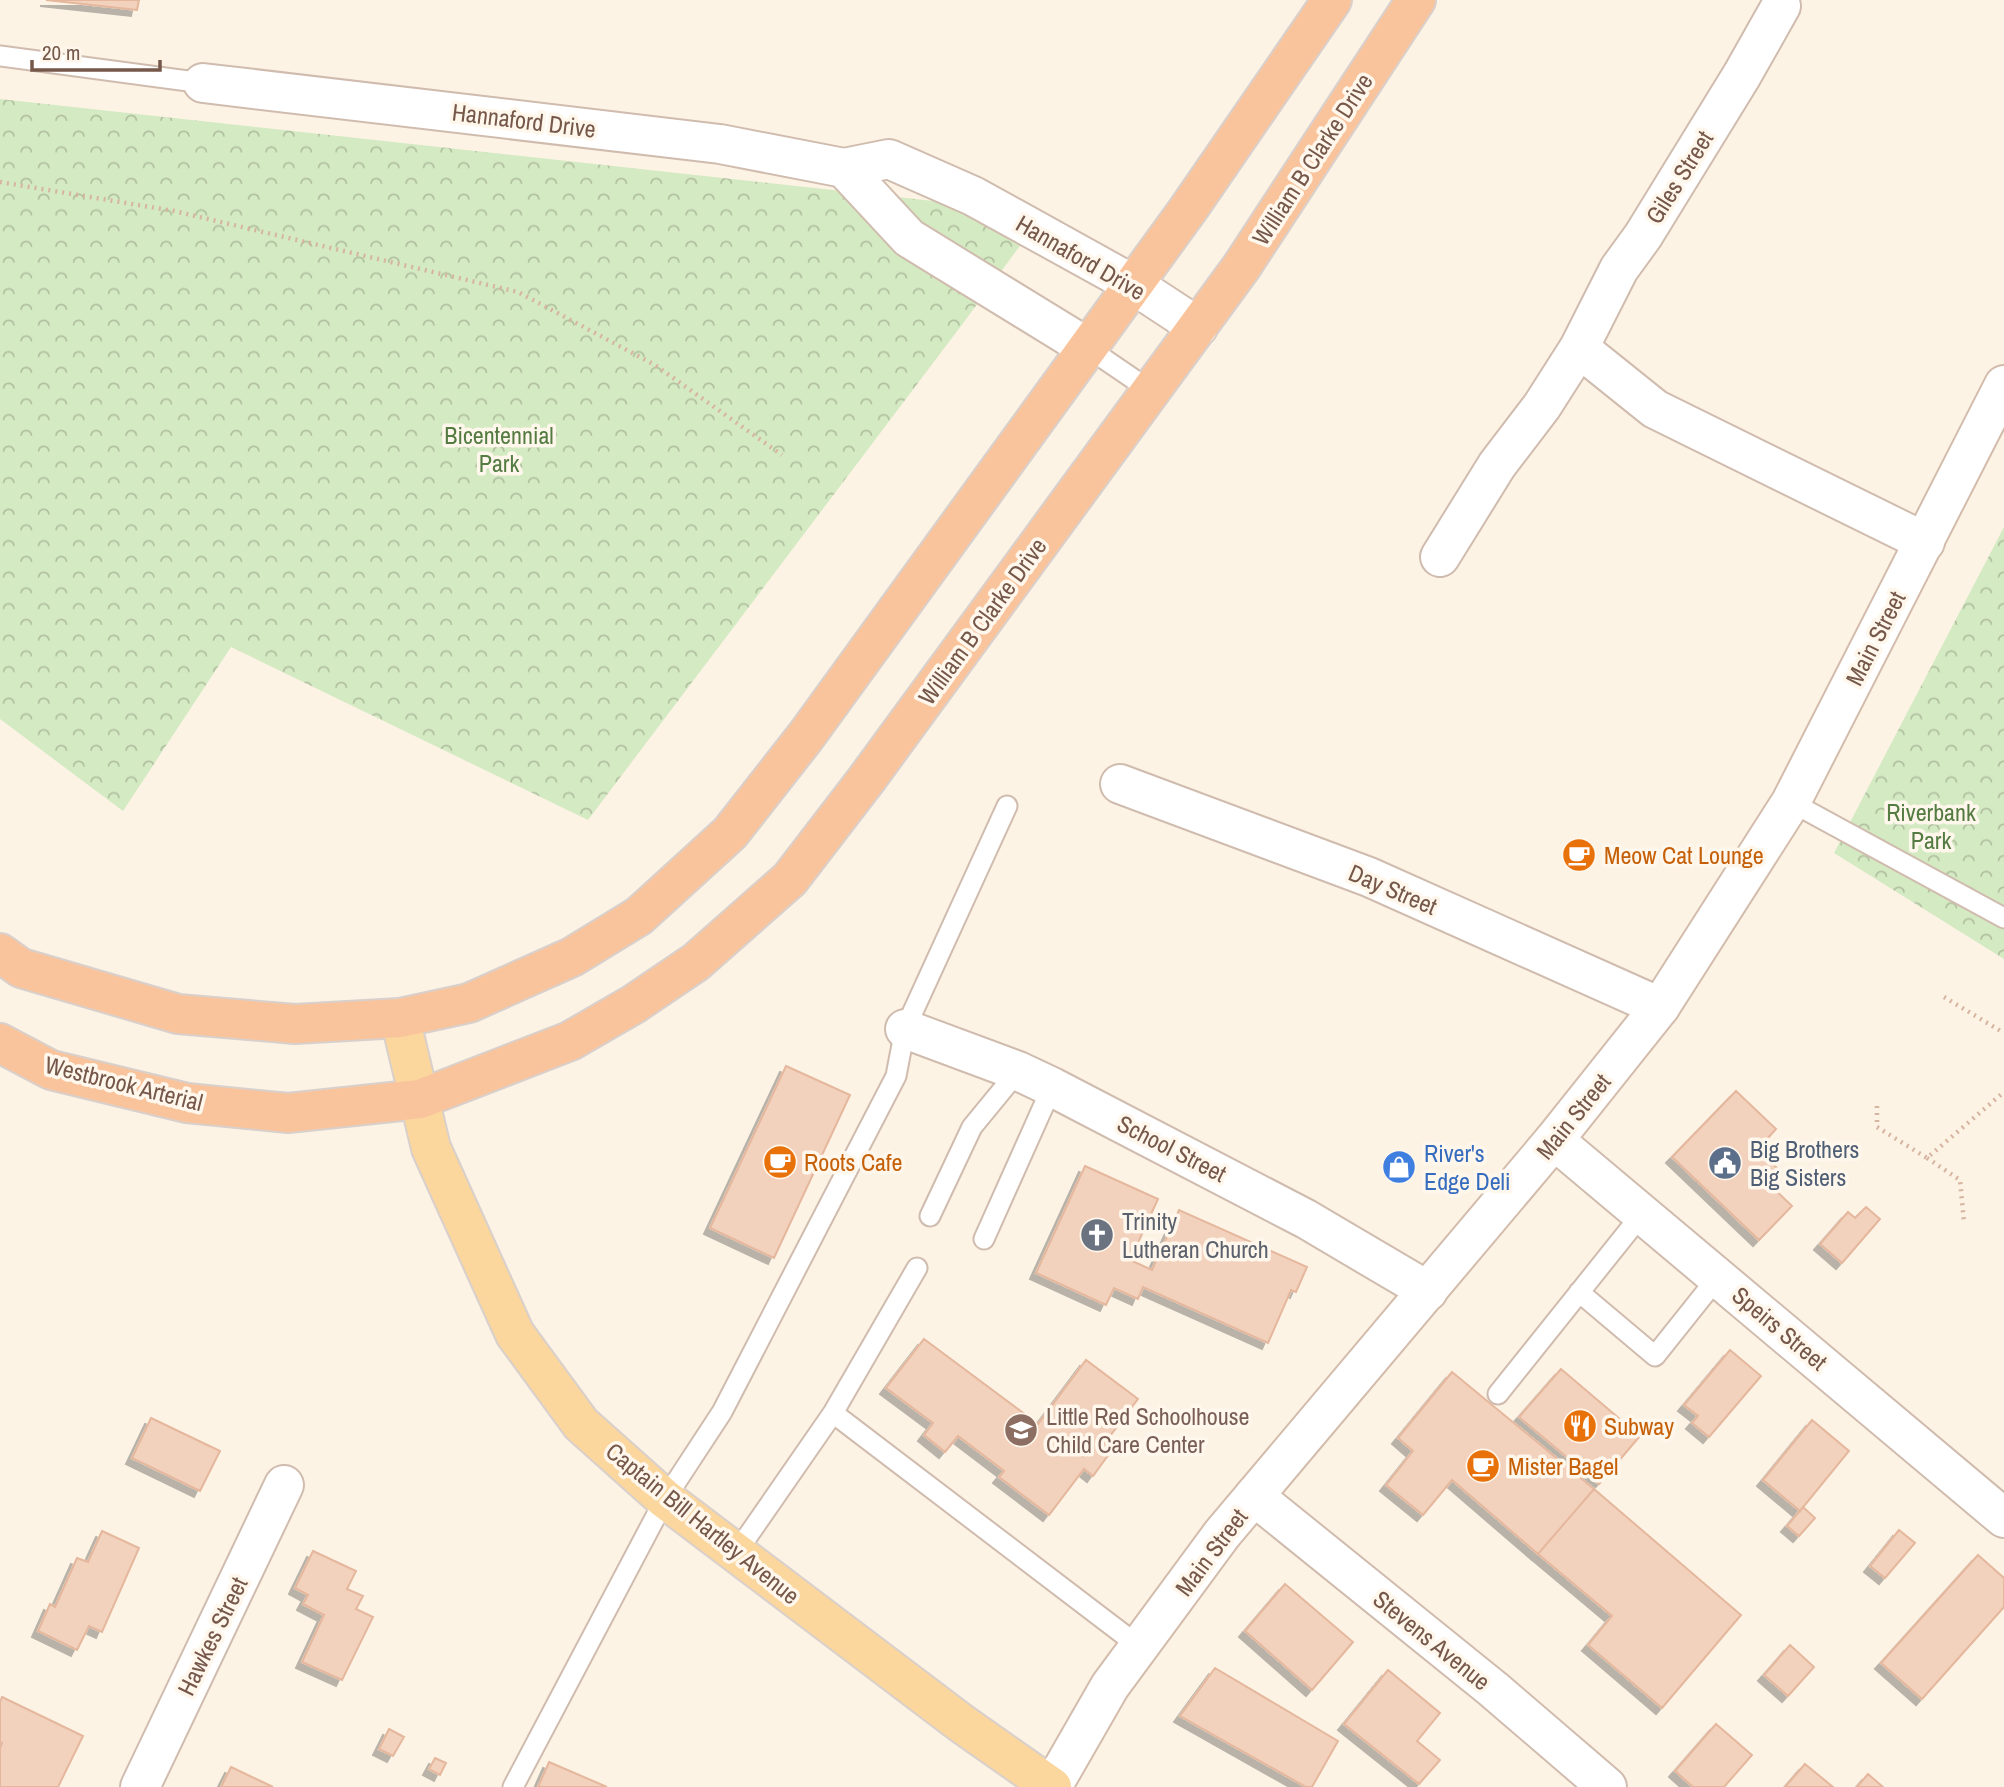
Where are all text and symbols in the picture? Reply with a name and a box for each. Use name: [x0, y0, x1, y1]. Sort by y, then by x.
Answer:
scale bar: [32, 28, 159, 72]
text: 20 m: [42, 38, 80, 67]
street label: William B Clarke Drive: [1244, 67, 1380, 251]
street label: Hannaford Drive: [450, 95, 598, 145]
street label: Giles Street: [1638, 124, 1720, 230]
street label: Hannaford Drive: [1010, 207, 1152, 307]
park label: Bicentennial Park: [444, 419, 554, 479]
street label: William B Clarke Drive: [911, 531, 1053, 711]
street label: Main Street: [1838, 585, 1913, 691]
park label: Riverbank Park: [1886, 796, 1976, 856]
cafe icon: Meow Cat Lounge: [1560, 836, 1598, 874]
place label: Meow Cat Lounge: [1604, 839, 1764, 871]
street label: Day Street: [1344, 856, 1443, 922]
street label: Westbrook Arterial: [42, 1048, 206, 1118]
street label: Main Street: [1529, 1066, 1618, 1166]
street label: School Street: [1112, 1107, 1232, 1189]
place label: Big Brothers Big Sisters: [1750, 1133, 1859, 1193]
place label: River's Edge Deli: [1424, 1137, 1510, 1197]
cafe icon: Roots Cafe: [761, 1143, 799, 1181]
public building icon: Big Brothers Big Sisters: [1706, 1144, 1744, 1182]
place label: Roots Cafe: [804, 1146, 902, 1178]
shop icon: River's Edge Deli: [1380, 1148, 1418, 1186]
place label: Trinity Lutheran Church: [1122, 1205, 1269, 1265]
church icon: Trinity Lutheran Church: [1078, 1216, 1116, 1254]
street label: Speirs Street: [1726, 1279, 1835, 1378]
place label: Little Red Schoolhouse Child Care Center: [1046, 1400, 1250, 1460]
restaurant icon: Subway: [1561, 1407, 1599, 1445]
place label: Subway: [1604, 1410, 1674, 1442]
school or university icon: Little Red Schoolhouse Child Care Center: [1002, 1411, 1040, 1449]
street label: Captain Bill Hartley Avenue: [600, 1435, 806, 1611]
cafe icon: Mister Bagel: [1464, 1447, 1502, 1485]
place label: Mister Bagel: [1508, 1450, 1618, 1482]
street label: Main Street: [1168, 1501, 1255, 1602]
street label: Hawkes Street: [170, 1571, 255, 1701]
street label: Stevens Avenue: [1367, 1583, 1497, 1697]

